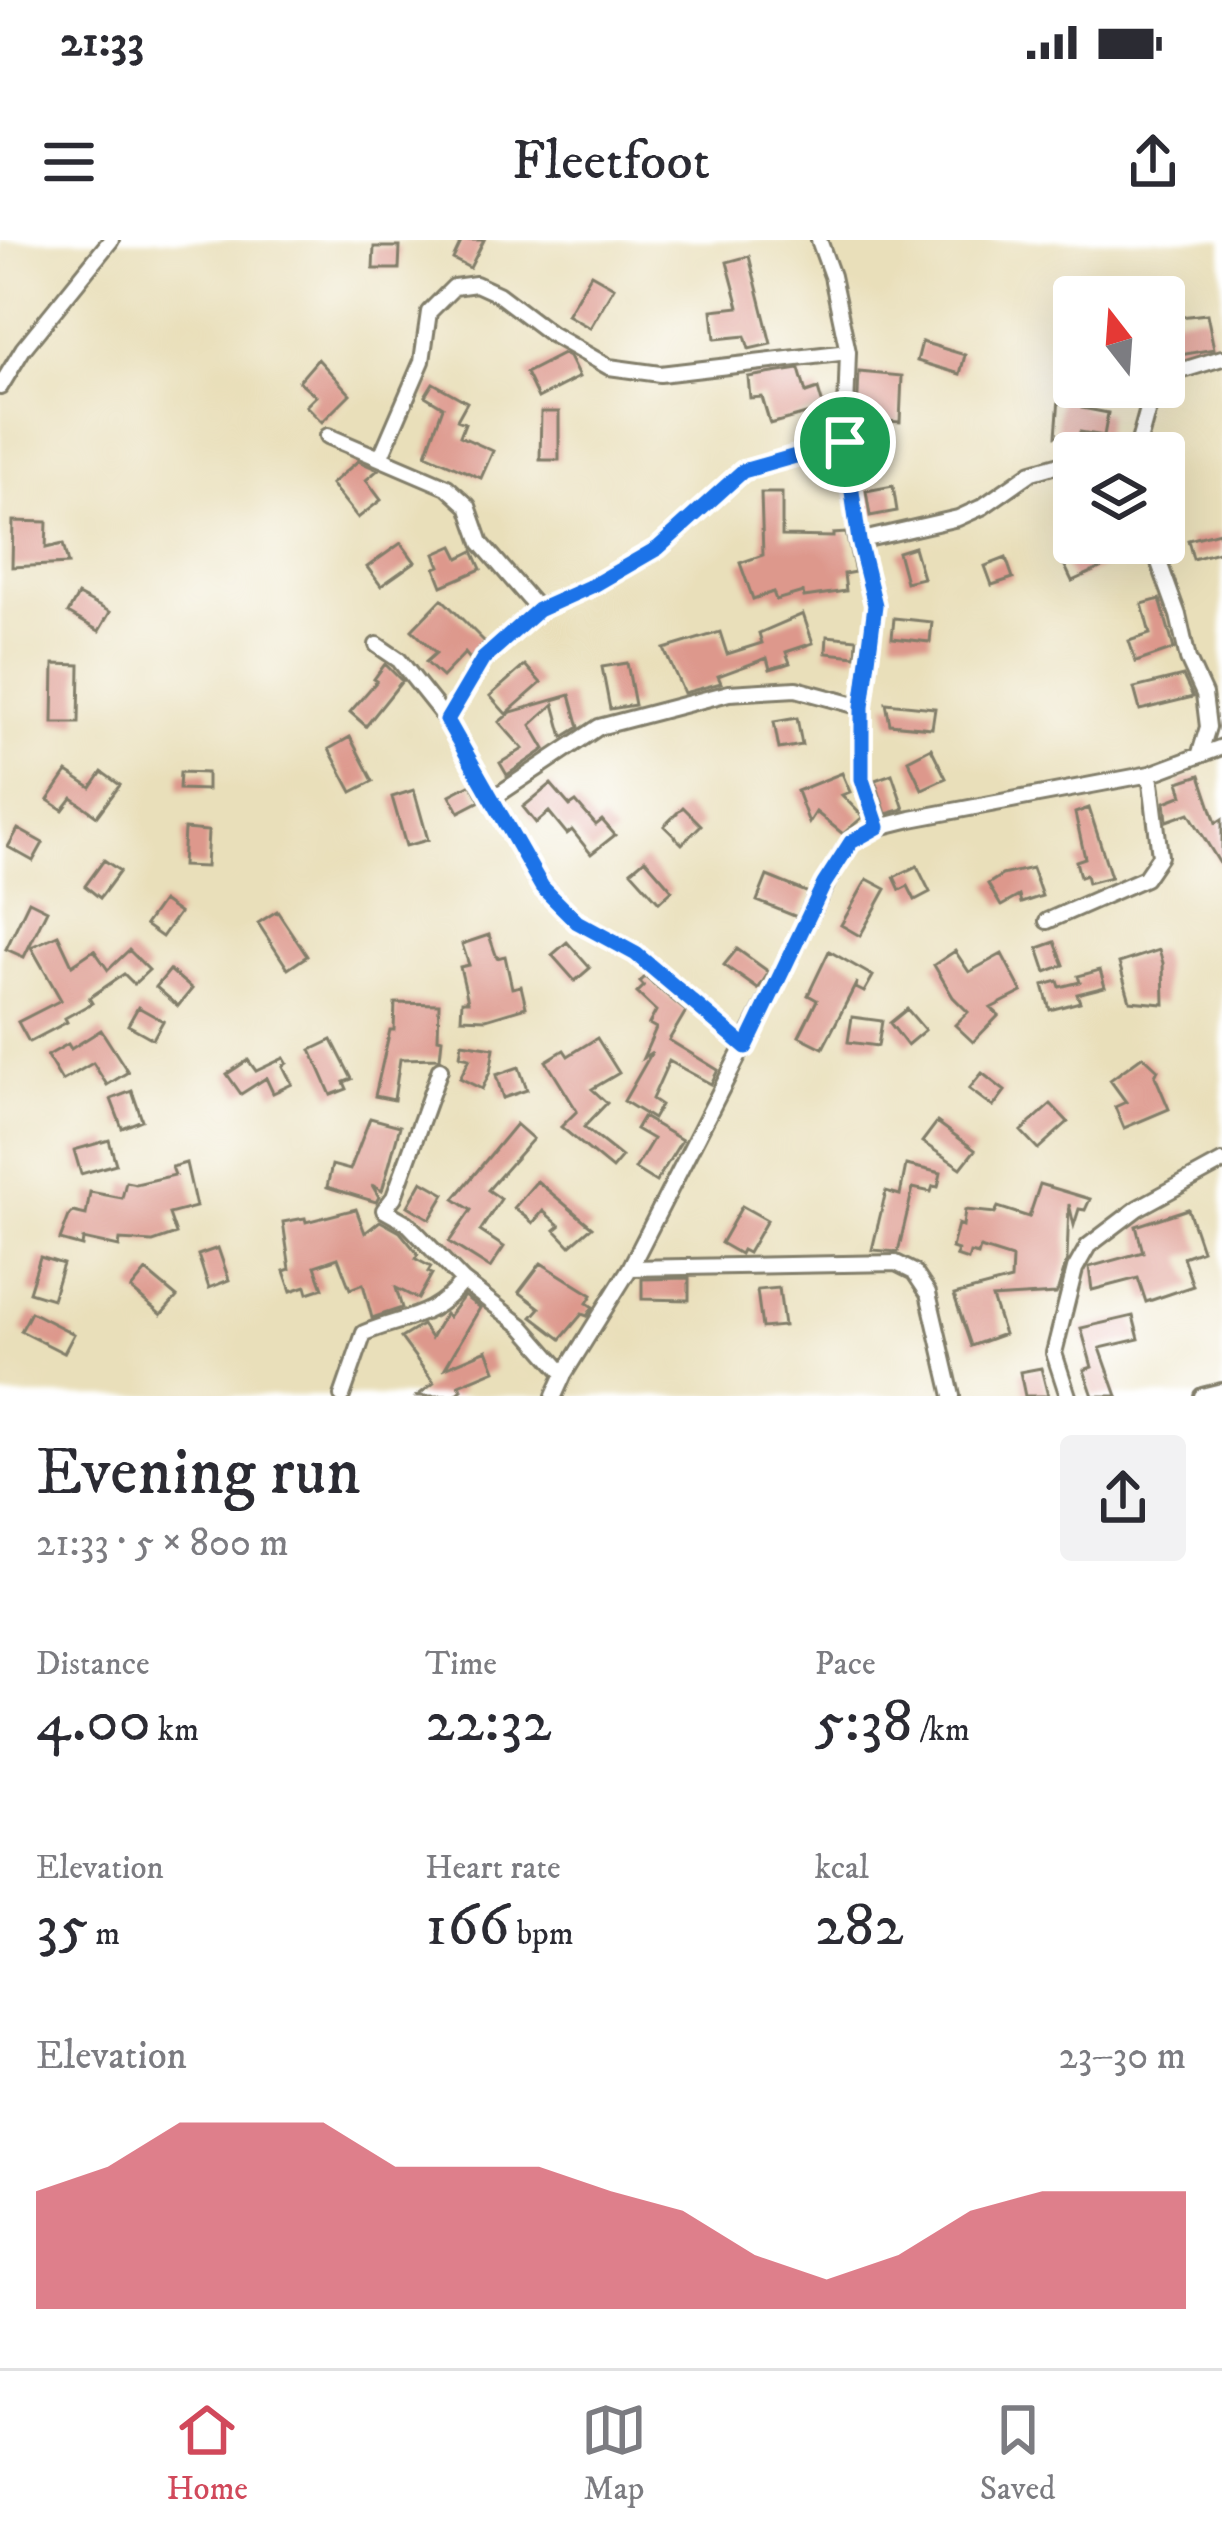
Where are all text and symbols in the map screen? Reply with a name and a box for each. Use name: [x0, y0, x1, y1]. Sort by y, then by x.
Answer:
text: 21:33: [60, 14, 144, 70]
icon: menu: [36, 129, 102, 195]
text: Fleetfoot: [512, 129, 710, 196]
icon: share: [1120, 129, 1186, 195]
north arrow: [1053, 276, 1185, 408]
map controls: [1053, 276, 1185, 564]
pin: [794, 391, 896, 493]
icon: arrive: [812, 409, 878, 475]
button: layers: [1053, 432, 1185, 564]
text: Evening run: [36, 1433, 361, 1515]
button: share: [1060, 1435, 1186, 1561]
text: 21:33 · 5 × 800 m: [36, 1519, 289, 1568]
text: Distance: [36, 1644, 150, 1685]
text: Time: [425, 1644, 497, 1685]
text: Pace: [815, 1644, 876, 1685]
text: 4.00: [36, 1685, 151, 1760]
text: 22:32: [425, 1685, 552, 1760]
text: 5:38: [815, 1685, 913, 1760]
text: km: [151, 1710, 199, 1751]
text: /km: [913, 1710, 970, 1751]
text: Elevation: [36, 1848, 164, 1889]
text: Heart rate: [425, 1848, 561, 1889]
text: kcal: [815, 1848, 869, 1889]
text: 35: [36, 1889, 88, 1964]
text: 166: [425, 1889, 510, 1964]
text: 282: [815, 1889, 904, 1964]
text: m: [88, 1914, 120, 1955]
text: bpm: [510, 1914, 573, 1955]
text: Elevation: [36, 2032, 187, 2081]
text: 23–30 m: [1059, 2032, 1186, 2081]
tab: Home: [166, 2397, 248, 2510]
tab: Map: [581, 2397, 647, 2510]
tab: Saved: [980, 2397, 1056, 2510]

